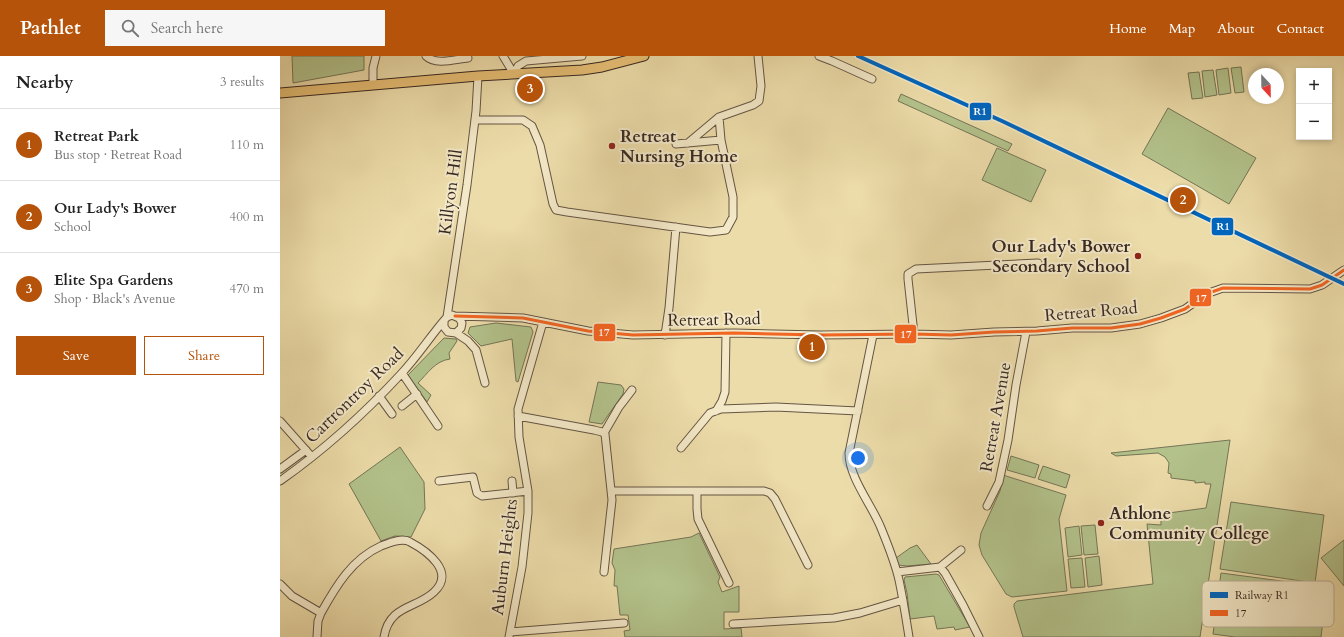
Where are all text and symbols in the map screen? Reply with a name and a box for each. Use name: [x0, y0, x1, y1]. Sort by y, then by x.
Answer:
search box: [105, 10, 385, 46]
text: Pathlet: [20, 15, 81, 41]
icon: search: [119, 17, 141, 39]
text: Search here: [151, 18, 223, 38]
text: Home: [1109, 19, 1147, 38]
text: Map: [1169, 19, 1195, 38]
text: About: [1217, 19, 1254, 38]
text: Contact: [1276, 19, 1324, 38]
north arrow: [1248, 68, 1284, 104]
map controls: [1296, 68, 1332, 140]
button: +: [1296, 68, 1332, 104]
text: Nearby: [16, 71, 73, 94]
text: 3 results: [220, 73, 264, 91]
pin: 3: [517, 74, 543, 104]
line badge: R1: [969, 102, 992, 121]
text: R1: [973, 104, 987, 119]
button: −: [1296, 104, 1332, 140]
place label: Retreat Nursing Home: [620, 125, 738, 168]
text: Retreat Park: [54, 126, 139, 146]
text: 1: [26, 136, 32, 154]
text: 110 m: [230, 136, 264, 154]
marker: Retreat Nursing Home: [607, 141, 617, 151]
text: Bus stop · Retreat Road: [54, 146, 182, 164]
street label: Killyon Hill: [433, 147, 468, 236]
pin: 2: [1170, 185, 1196, 215]
text: Our Lady's Bower: [54, 198, 176, 218]
text: 2: [26, 208, 32, 226]
text: 400 m: [230, 208, 264, 226]
line badge: R1: [1211, 217, 1234, 236]
text: School: [54, 218, 91, 236]
text: R1: [1216, 219, 1230, 234]
place label: Our Lady's Bower Secondary School: [992, 235, 1130, 278]
marker: Our Lady's Bower Secondary School: [1133, 251, 1143, 261]
text: Elite Spa Gardens: [54, 270, 173, 290]
text: 3: [26, 280, 32, 298]
text: 470 m: [230, 280, 264, 298]
line badge: 17: [1189, 288, 1212, 307]
text: Shop · Black's Avenue: [54, 290, 175, 308]
text: 17: [1195, 291, 1207, 306]
street label: Retreat Road: [1044, 296, 1139, 327]
street label: Retreat Road: [667, 307, 761, 332]
line badge: 17: [593, 323, 616, 342]
line badge: 17: [894, 324, 917, 344]
text: 17: [598, 325, 610, 340]
text: 17: [900, 327, 912, 342]
pin: 1: [799, 332, 825, 362]
button: Save: [16, 336, 136, 375]
button: Share: [144, 336, 264, 375]
street label: Cartrontroy Road: [300, 342, 409, 448]
street label: Retreat Avenue: [975, 360, 1016, 474]
your location: [848, 448, 868, 468]
street label: Auburn Heights: [486, 497, 523, 616]
place label: Athlone Community College: [1109, 502, 1270, 545]
marker: Athlone Community College: [1096, 518, 1106, 528]
legend: [1202, 581, 1334, 627]
text: Railway R1: [1235, 588, 1289, 603]
text: 17: [1235, 606, 1247, 621]

